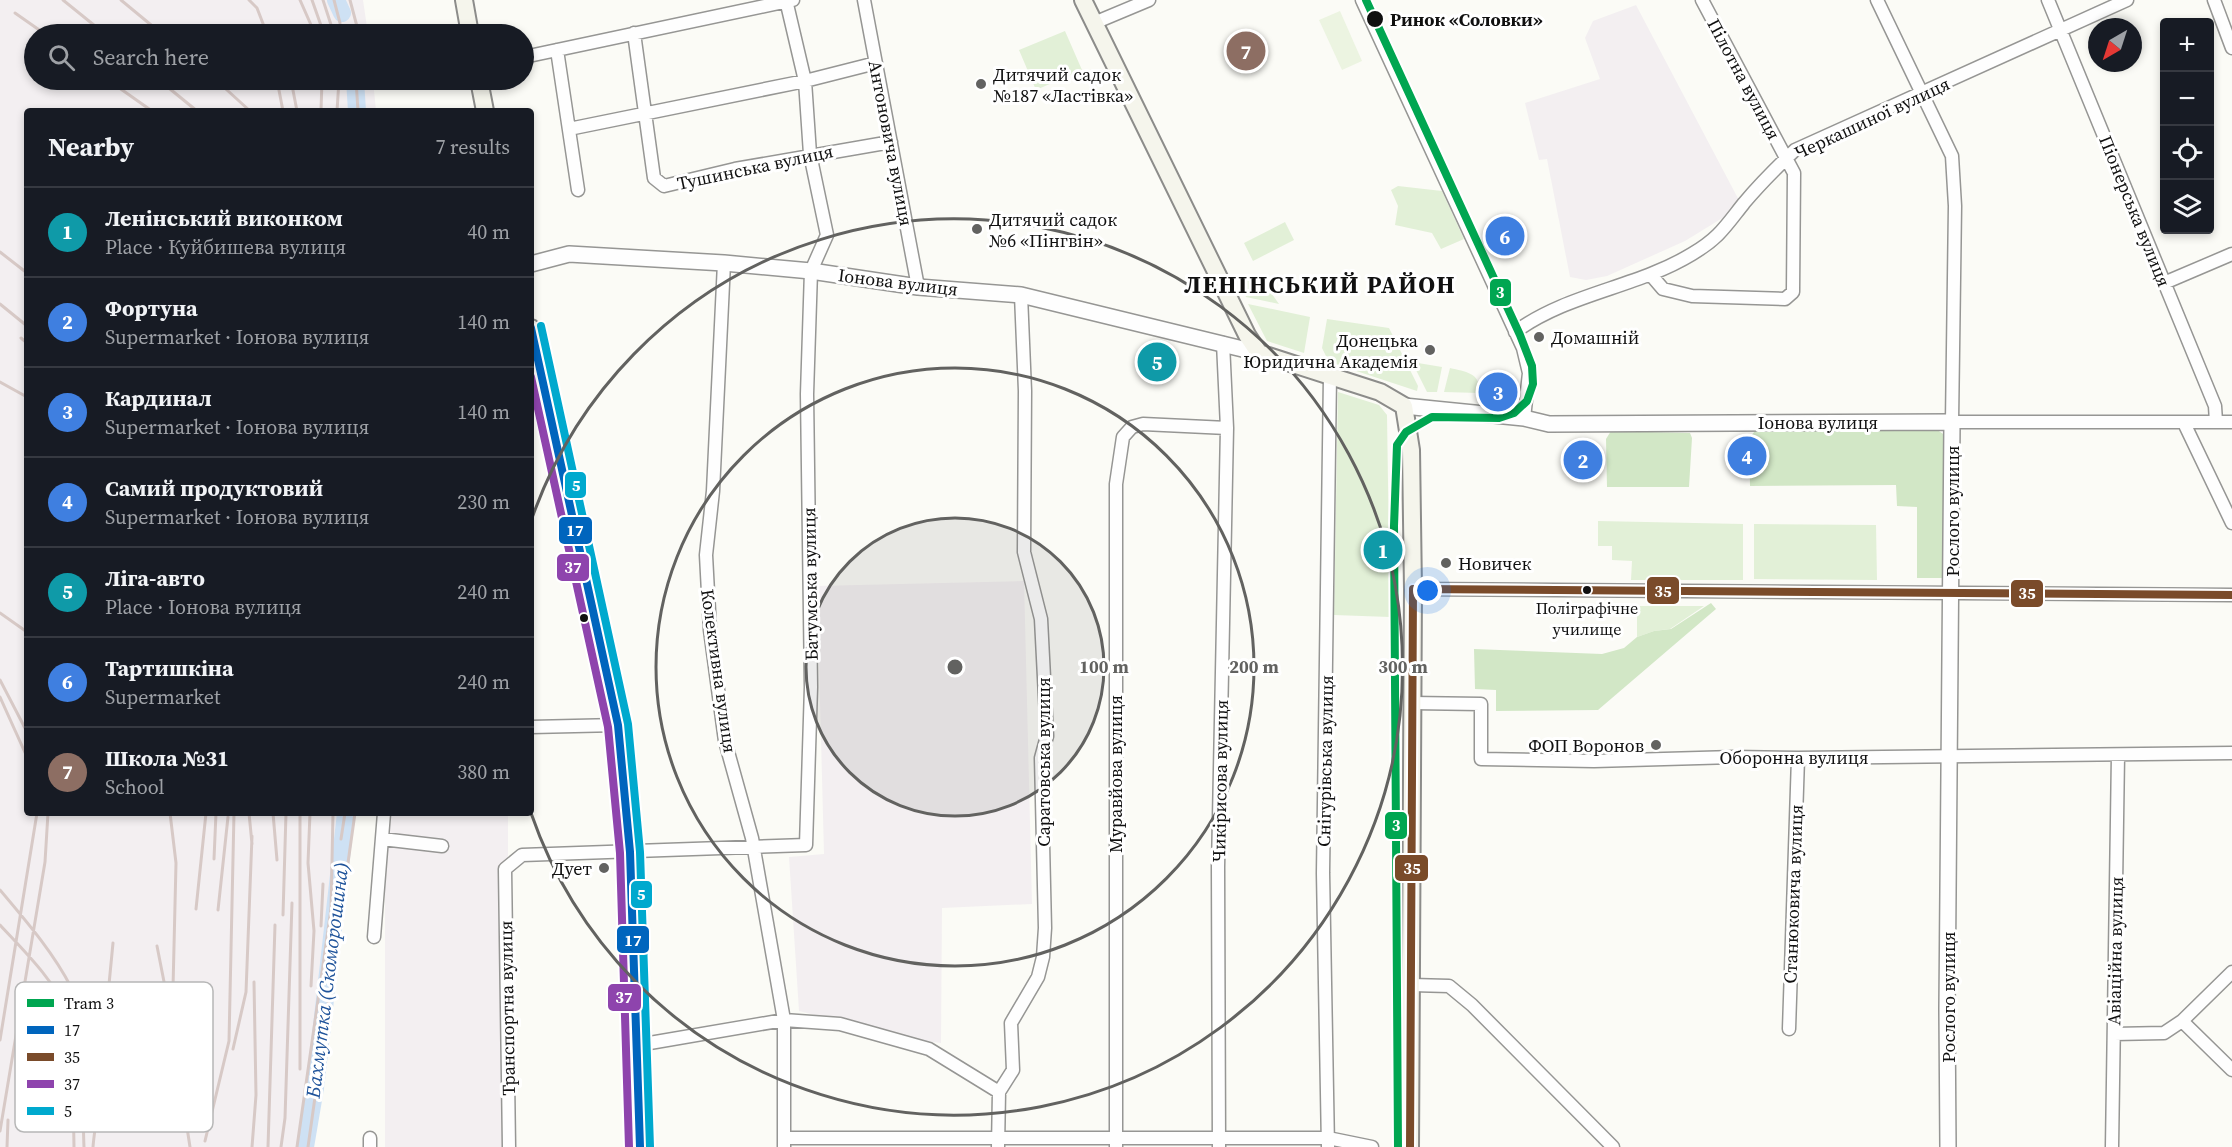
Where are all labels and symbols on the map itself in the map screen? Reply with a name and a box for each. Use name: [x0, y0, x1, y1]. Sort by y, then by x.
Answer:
place label: Ринок «Соловки»: [1390, 7, 1543, 32]
marker: Ринок «Соловки»: [1365, 9, 1385, 29]
street label: Пілотна вулиця: [1702, 14, 1786, 144]
north arrow: [2088, 18, 2142, 72]
pin: 7: [1226, 28, 1266, 74]
street label: Антоновича вулиця: [863, 58, 919, 228]
place label: Дитячий садок №187 «Ластівка»: [993, 62, 1133, 108]
street label: Черкашиної вулиця: [1790, 71, 1954, 165]
marker: Дитячий садок №187 «Ластівка»: [974, 77, 988, 91]
street label: Піонерська вулиця: [2093, 132, 2177, 290]
street label: Тушинська вулиця: [675, 138, 835, 196]
place label: Дитячий садок №6 «Пінгвін»: [989, 207, 1117, 253]
pin: 6: [1486, 214, 1524, 258]
marker: Дитячий садок №6 «Пінгвін»: [970, 222, 984, 236]
street label: Іонова вулиця: [837, 262, 959, 302]
district label: ЛЕНІНСЬКИЙ РАЙОН: [1184, 268, 1456, 301]
line badge: 3: [1489, 278, 1512, 307]
text: 3: [1496, 281, 1505, 303]
place label: Домашній: [1551, 325, 1639, 350]
place label: Донецька Юридична Академія: [1243, 328, 1419, 374]
marker: Домашній: [1532, 330, 1546, 344]
pin: 5: [1138, 340, 1176, 385]
marker: Донецька Юридична Академія: [1423, 343, 1437, 357]
pin: 3: [1478, 370, 1518, 414]
street label: Іонова вулиця: [1758, 410, 1878, 435]
pin: 4: [1728, 434, 1766, 478]
pin: 2: [1564, 438, 1602, 482]
street label: Рослого вулиця: [1940, 445, 1965, 577]
line badge: 5: [564, 471, 587, 499]
text: 5: [572, 474, 581, 496]
street label: Батумська вулиця: [796, 507, 824, 661]
line badge: 17: [558, 516, 593, 545]
text: 17: [566, 519, 584, 541]
pin: 1: [1364, 528, 1402, 572]
place label: Новичек: [1458, 551, 1532, 576]
line badge: 37: [556, 553, 590, 582]
text: 37: [564, 556, 582, 578]
marker: Новичек: [1439, 556, 1453, 570]
your location: [1413, 576, 1442, 605]
line badge: 35: [1646, 576, 1680, 605]
line badge: 35: [2010, 579, 2044, 608]
text: 35: [1654, 580, 1672, 602]
text: 35: [2018, 582, 2036, 604]
marker: Поліграфічне училище: [1581, 584, 1593, 596]
street label: Колективна вулиця: [695, 587, 743, 755]
place label: Поліграфічне училище: [1536, 597, 1638, 640]
unlabelled marker: [578, 612, 590, 624]
text: 100 m: [1079, 654, 1129, 679]
text: 200 m: [1229, 654, 1279, 679]
text: 300 m: [1378, 654, 1428, 679]
centre of rings: [945, 657, 965, 677]
street label: Снігурівська вулиця: [1311, 675, 1339, 847]
street label: Саратовська вулиця: [1031, 677, 1056, 847]
street label: Муравйова вулиця: [1103, 695, 1128, 853]
street label: Чикірисова вулиця: [1206, 699, 1234, 863]
place label: ФОП Воронов: [1529, 733, 1644, 758]
marker: ФОП Воронов: [1649, 738, 1663, 752]
street label: Оборонна вулиця: [1719, 745, 1869, 770]
street label: Станюковича вулиця: [1777, 804, 1809, 984]
line badge: 3: [1384, 811, 1408, 840]
text: 3: [1392, 814, 1401, 836]
line badge: 35: [1394, 854, 1429, 882]
place label: Дует: [552, 856, 592, 881]
text: 35: [1403, 857, 1421, 879]
water label: Бахмутка (Скоморошина): [298, 860, 355, 1101]
marker: Дует: [597, 861, 611, 875]
street label: Авіаційна вулиця: [2101, 876, 2129, 1026]
line badge: 5: [630, 880, 653, 909]
text: 5: [637, 883, 646, 905]
street label: Транспортна вулиця: [493, 920, 521, 1096]
line badge: 17: [616, 925, 650, 954]
text: 17: [624, 929, 642, 951]
street label: Рослого вулиця: [1936, 931, 1961, 1063]
legend: [15, 982, 213, 1132]
line badge: 37: [607, 983, 642, 1012]
text: 37: [615, 986, 633, 1008]
text: Tram 3: [64, 992, 114, 1014]
text: 17: [64, 1019, 80, 1041]
text: 35: [64, 1046, 80, 1068]
text: 37: [64, 1073, 80, 1095]
text: 5: [64, 1100, 72, 1122]

